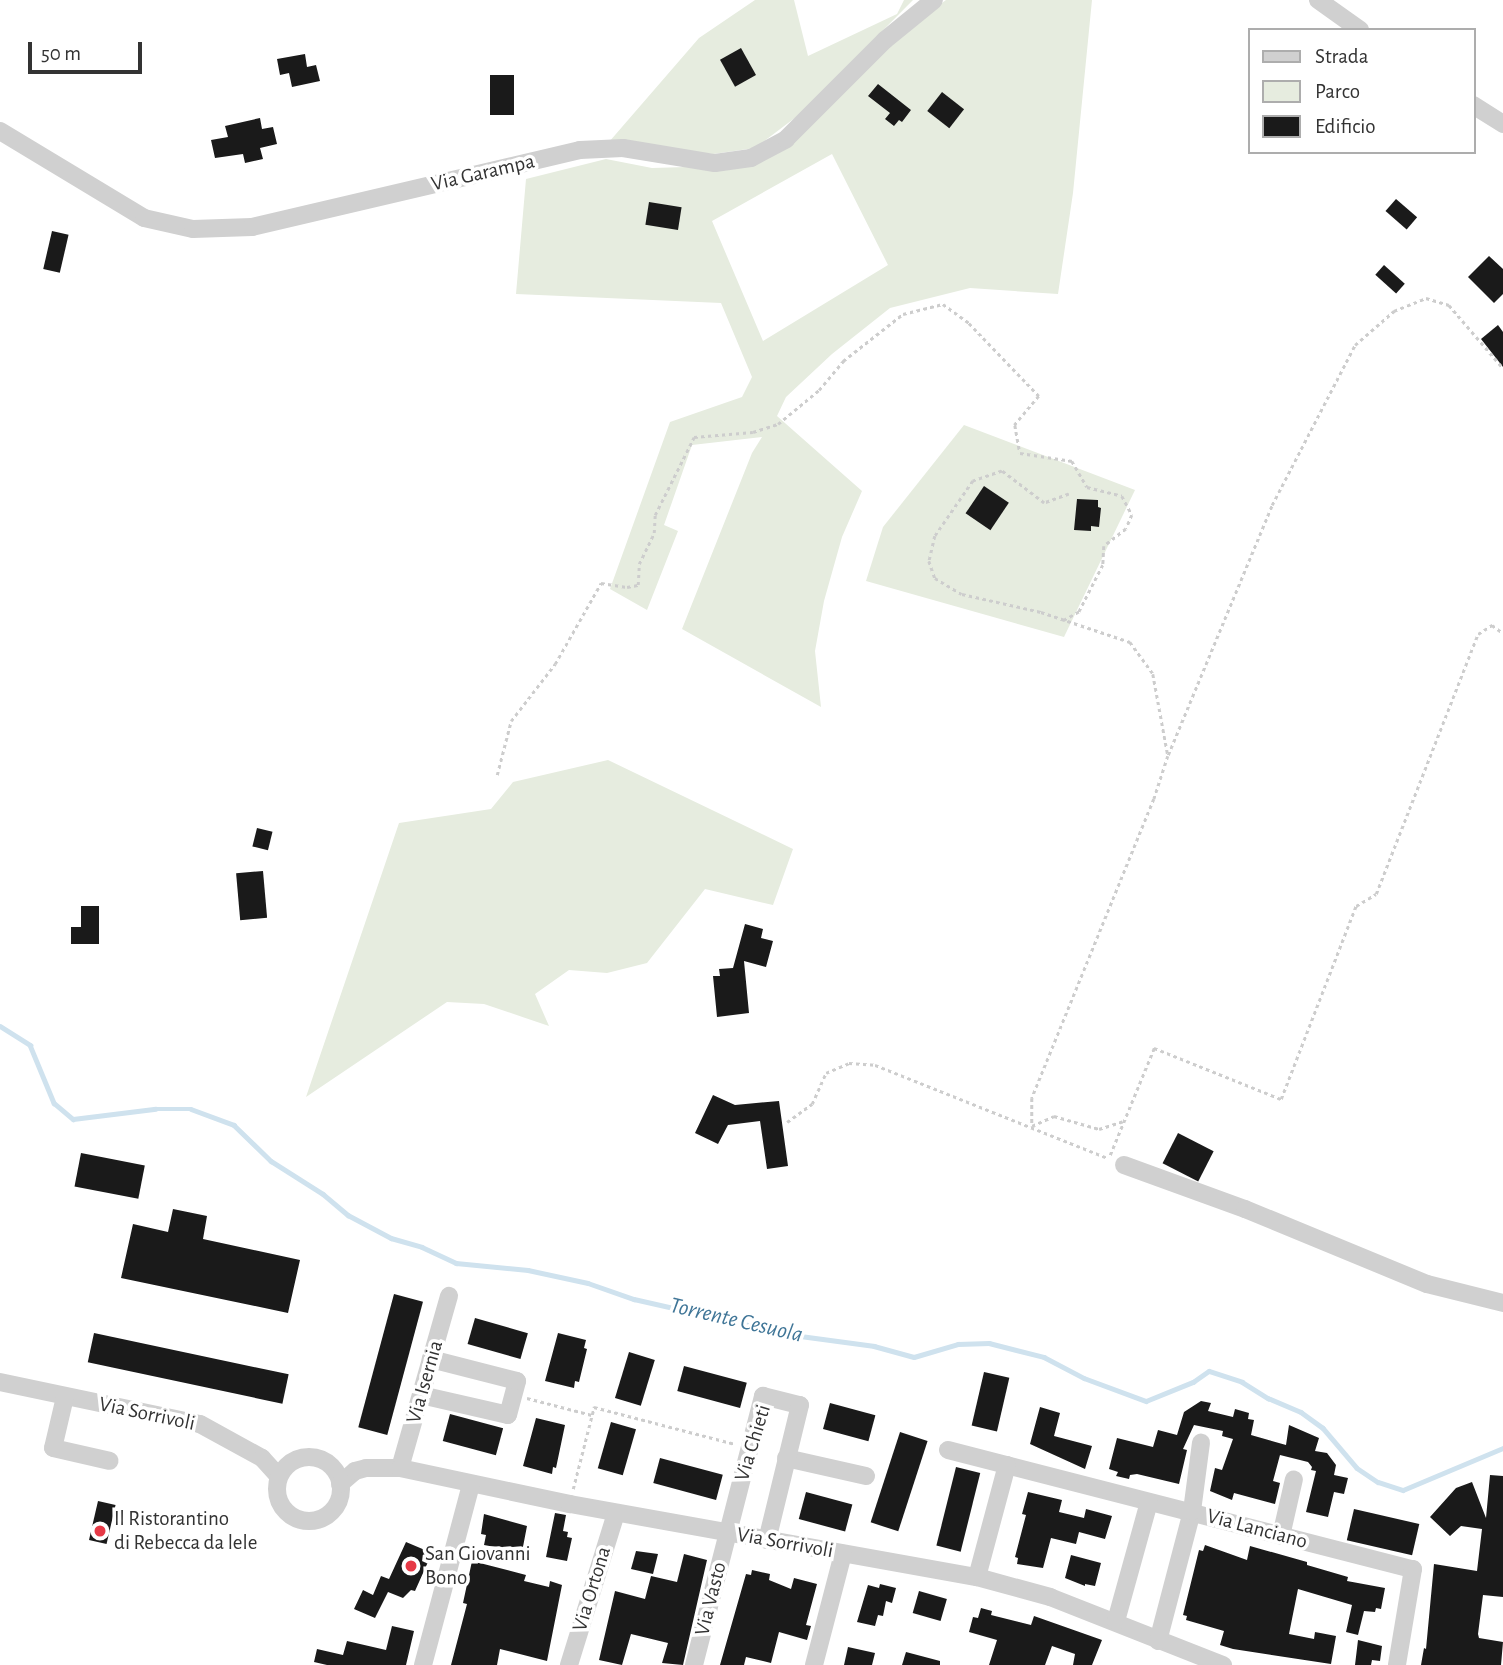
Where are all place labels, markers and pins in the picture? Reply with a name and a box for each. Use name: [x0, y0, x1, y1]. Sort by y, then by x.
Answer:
place label: Il Ristorantino di Rebecca da lele: [114, 1506, 257, 1556]
marker: Il Ristorantino di Rebecca da lele: [92, 1523, 108, 1539]
place label: San Giovanni Bono: [425, 1541, 531, 1591]
marker: San Giovanni Bono: [403, 1558, 419, 1574]

